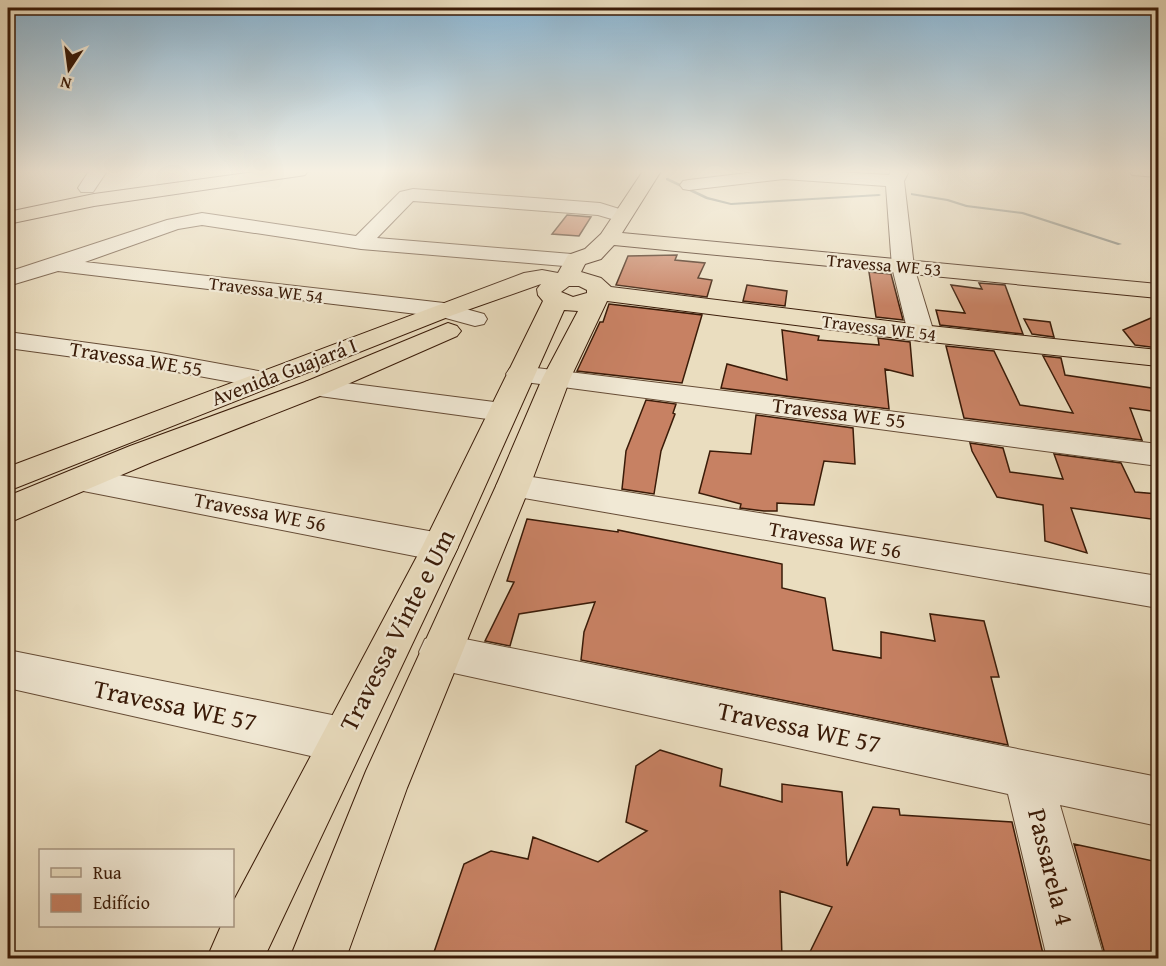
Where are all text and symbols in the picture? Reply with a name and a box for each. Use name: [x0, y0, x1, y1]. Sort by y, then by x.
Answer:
north arrow: [39, 39, 99, 99]
text: N: [57, 71, 74, 97]
street label: Travessa WE 53: [826, 246, 943, 283]
street label: Travessa WE 54: [207, 269, 325, 310]
street label: Travessa WE 54: [820, 307, 938, 348]
street label: Avenida Guajará I: [206, 329, 361, 414]
street label: Travessa WE 55: [67, 333, 205, 384]
street label: Travessa WE 55: [771, 389, 908, 436]
street label: Travessa WE 56: [191, 483, 329, 540]
street label: Travessa WE 56: [766, 513, 904, 566]
street label: Travessa Vinte e Um: [329, 522, 464, 738]
street label: Travessa WE 57: [90, 668, 260, 741]
street label: Travessa WE 57: [714, 690, 884, 763]
street label: Passarela 4: [1018, 804, 1085, 930]
legend: [39, 849, 234, 927]
text: Rua: [93, 859, 122, 886]
text: Edifício: [93, 889, 150, 916]

